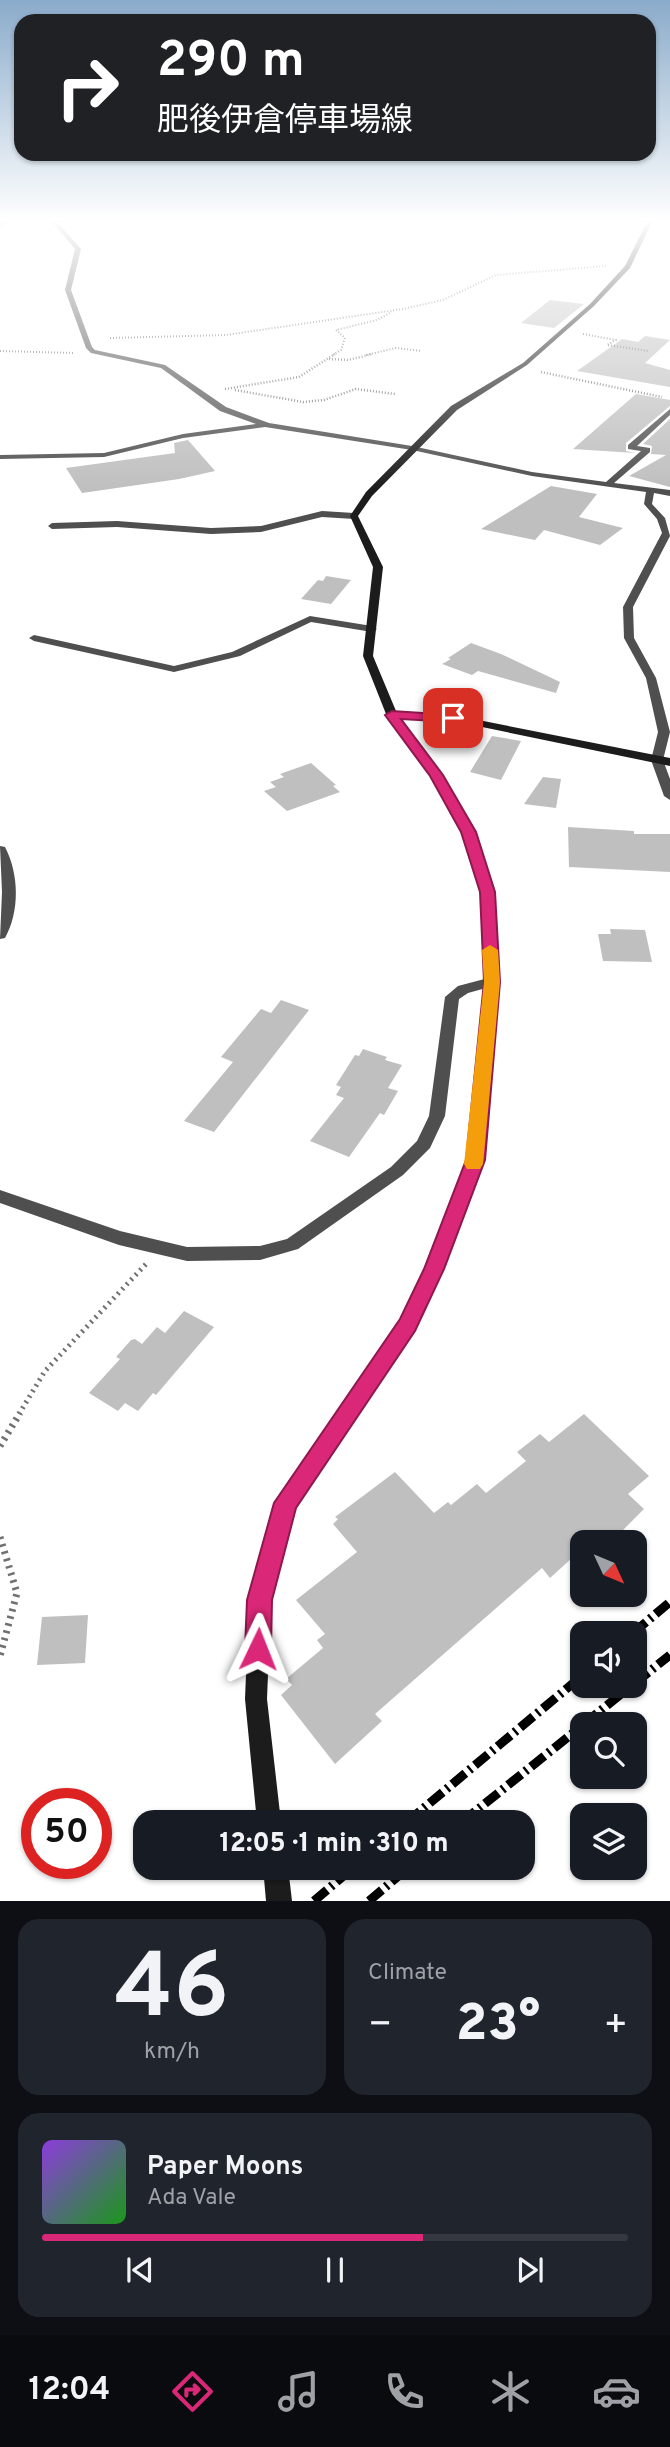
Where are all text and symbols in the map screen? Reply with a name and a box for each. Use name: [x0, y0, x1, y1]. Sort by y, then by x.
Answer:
text: 290 m: [157, 32, 305, 94]
icon: right: [42, 42, 133, 133]
text: 肥後伊倉停車場線: [157, 102, 413, 142]
pin: [423, 688, 483, 748]
icon: arrive: [434, 699, 472, 737]
north arrow: [570, 1530, 648, 1606]
map controls: [570, 1530, 647, 1880]
position arrow: [221, 1612, 295, 1686]
button: sound: [570, 1621, 647, 1698]
button: search: [570, 1712, 647, 1789]
speed limit sign: 50: [21, 1788, 112, 1879]
button: layers: [570, 1803, 647, 1880]
text: 12:05 · 1 min · 310 m: [219, 1828, 449, 1861]
text: 46: [115, 1935, 229, 2050]
text: Climate: [368, 1959, 447, 1988]
text: 23°: [456, 1993, 540, 2059]
text: −: [368, 2002, 393, 2051]
text: +: [603, 2002, 628, 2051]
text: km/h: [144, 2038, 200, 2067]
text: Paper Moons: [147, 2151, 303, 2184]
text: Ada Vale: [147, 2184, 236, 2213]
icon: previous: [121, 2251, 159, 2289]
icon: pause: [316, 2251, 354, 2289]
icon: next: [511, 2251, 549, 2289]
icon: directions: [168, 2367, 217, 2416]
icon: music: [274, 2367, 323, 2416]
icon: phone: [380, 2367, 429, 2416]
icon: climate: [486, 2367, 535, 2416]
icon: car: [592, 2367, 641, 2416]
text: 12:04: [29, 2371, 110, 2411]

